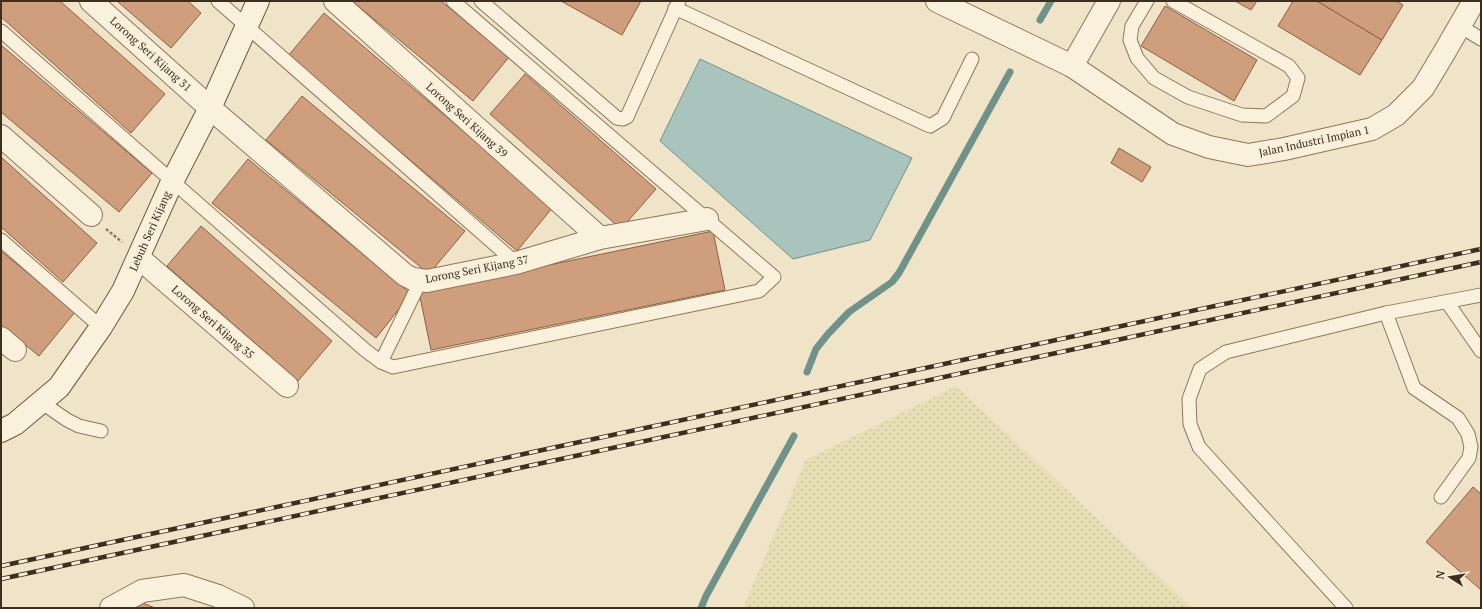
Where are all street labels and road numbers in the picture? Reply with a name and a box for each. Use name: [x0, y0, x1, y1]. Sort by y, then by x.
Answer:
street label: Lorong Seri Kijang 31: [107, 14, 195, 94]
street label: Lorong Seri Kijang 39: [423, 80, 511, 160]
street label: Jalan Industri Impian 1: [1257, 122, 1371, 160]
street label: Lebuh Seri Kijang: [126, 189, 174, 273]
street label: Lorong Seri Kijang 37: [424, 252, 530, 286]
street label: Lorong Seri Kijang 35: [169, 282, 257, 362]

